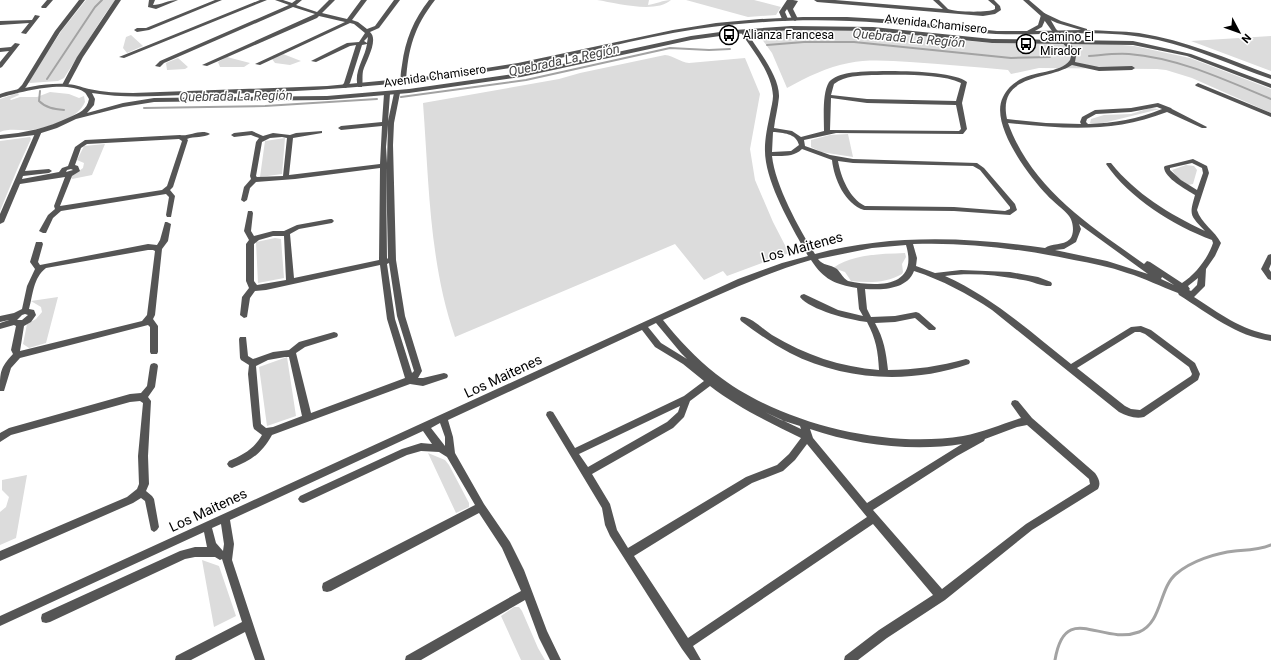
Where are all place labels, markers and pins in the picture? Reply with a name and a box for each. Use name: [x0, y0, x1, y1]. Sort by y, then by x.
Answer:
bus stop icon: Alianza Francesa: [718, 24, 740, 46]
place label: Alianza Francesa: [743, 28, 834, 42]
place label: Camino El Mirador: [1040, 30, 1094, 58]
bus stop icon: Camino El Mirador: [1015, 33, 1037, 55]

